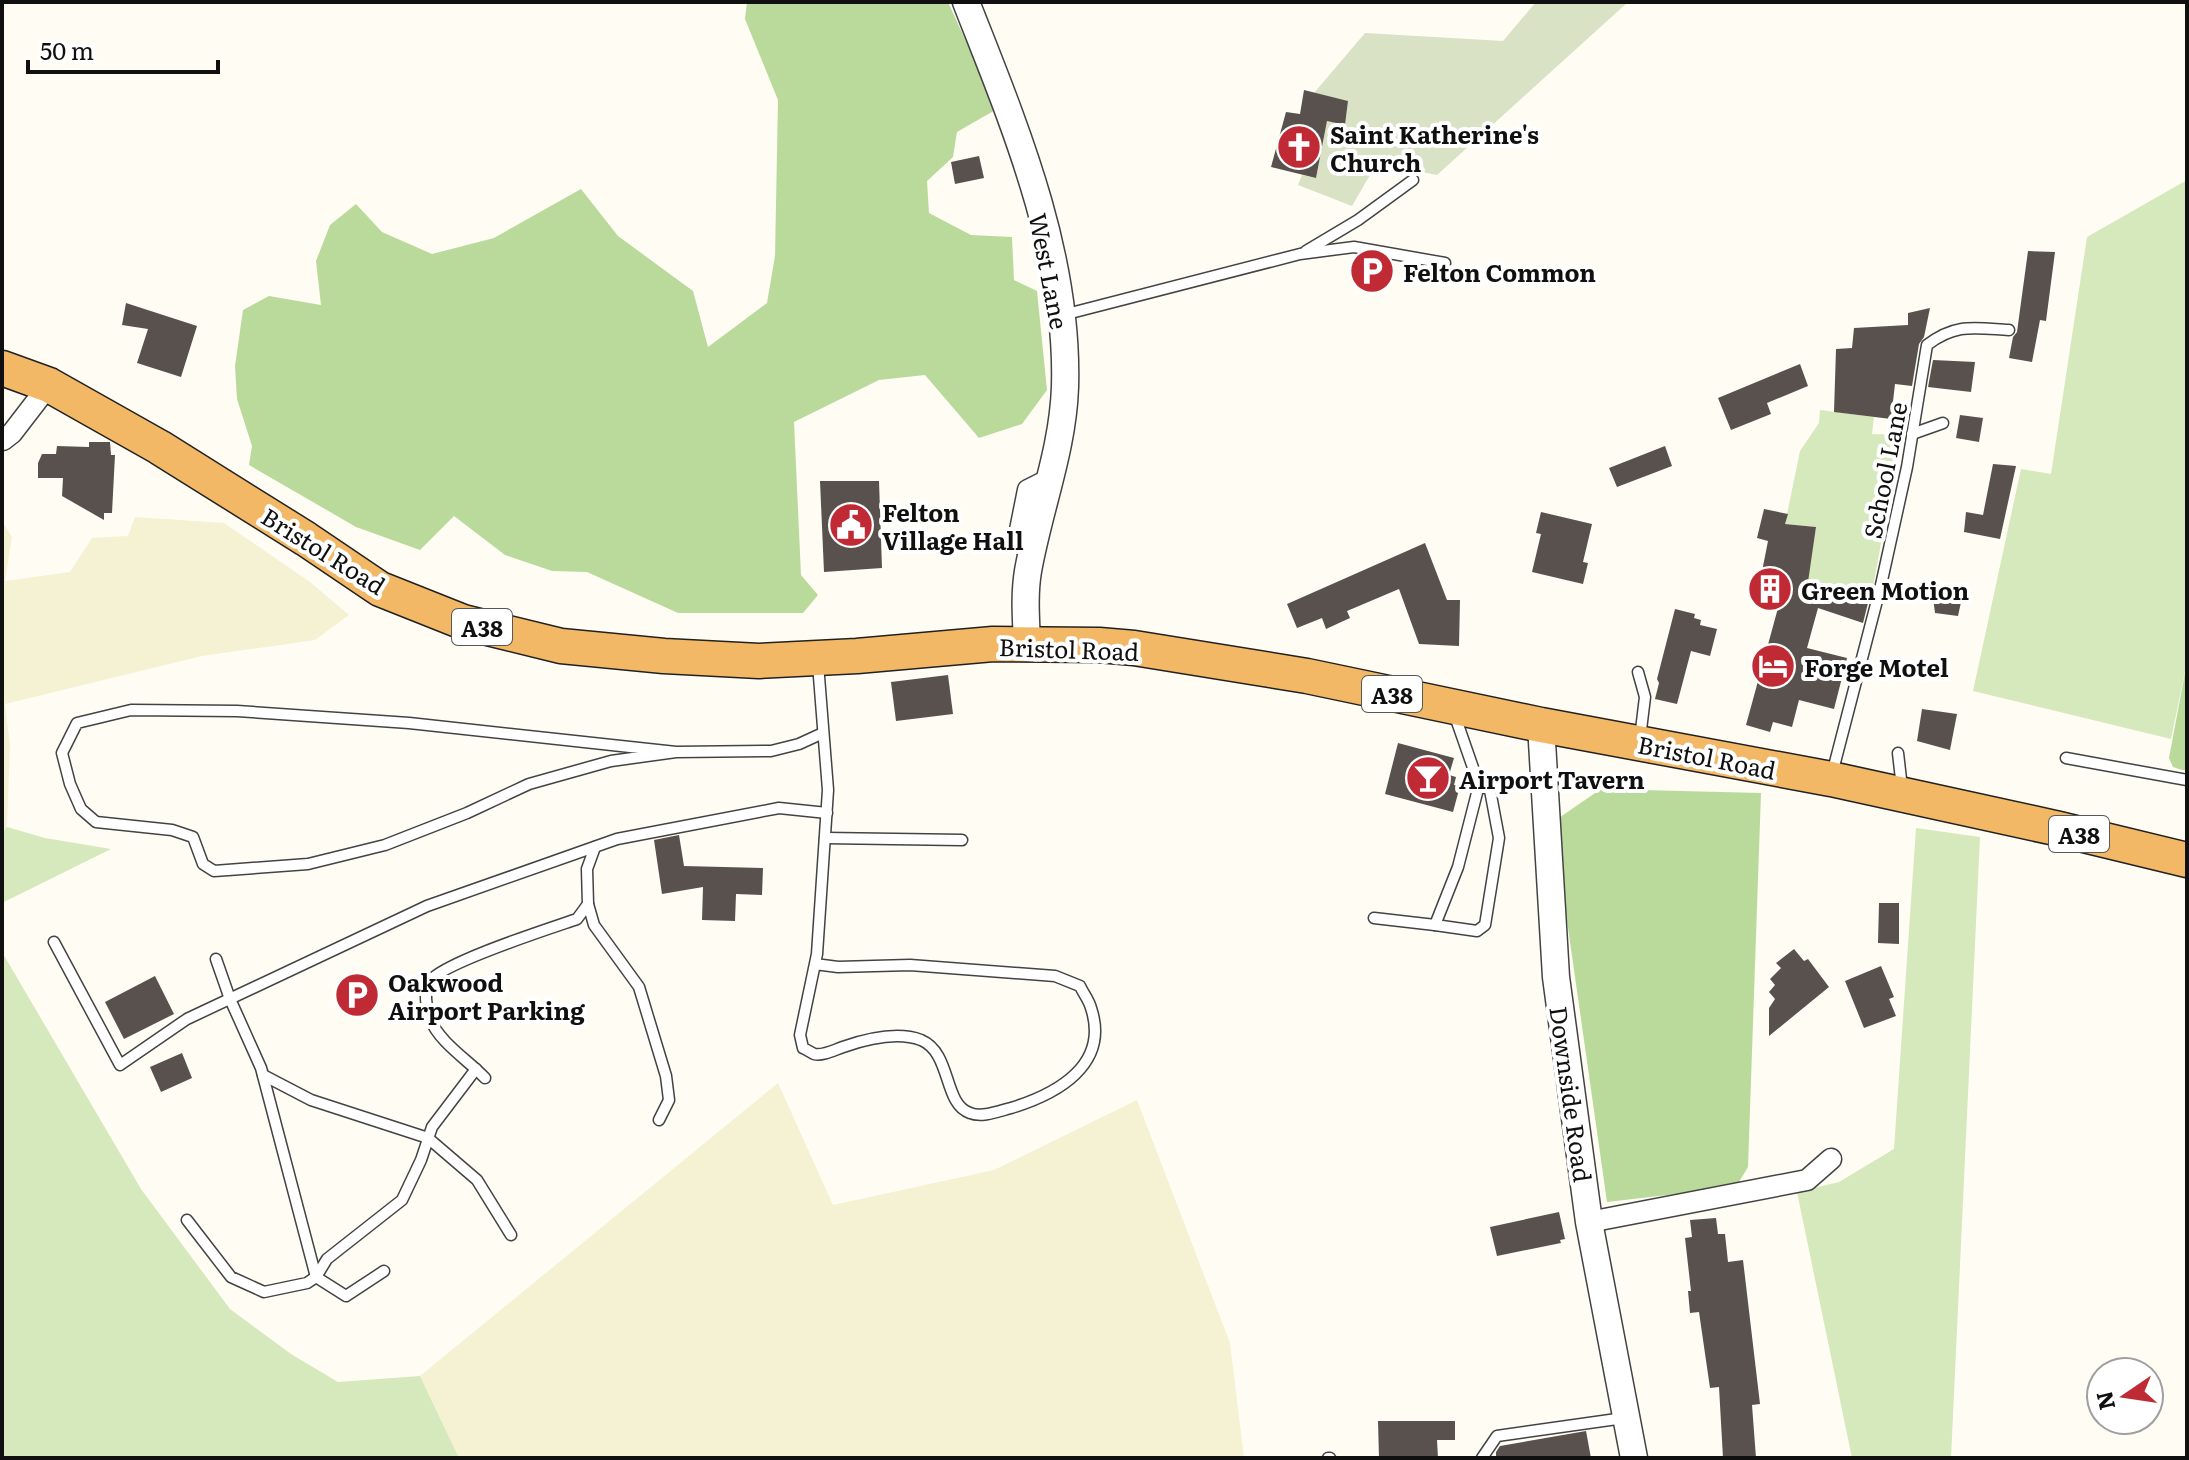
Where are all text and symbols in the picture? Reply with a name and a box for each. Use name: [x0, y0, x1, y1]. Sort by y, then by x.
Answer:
scale bar: [28, 24, 218, 74]
text: 50 m: [40, 32, 94, 67]
place label: Saint Katherine's Church: [1330, 116, 1539, 179]
church icon: Saint Katherine's Church: [1275, 123, 1323, 171]
street label: West Lane: [1022, 210, 1078, 332]
parking icon: Felton Common: [1348, 247, 1396, 295]
place label: Felton Common: [1403, 254, 1596, 289]
street label: School Lane: [1854, 399, 1914, 541]
place label: Felton Village Hall: [882, 494, 1024, 557]
street label: Bristol Road: [255, 498, 393, 602]
public building icon: Felton Village Hall: [827, 501, 875, 549]
building icon: Green Motion: [1746, 565, 1794, 613]
place label: Green Motion: [1801, 572, 1970, 607]
road number: A38: [452, 609, 512, 645]
street label: Bristol Road: [998, 628, 1140, 668]
hotel icon: Forge Motel: [1749, 642, 1797, 690]
place label: Forge Motel: [1804, 649, 1949, 684]
road number: A38: [1362, 676, 1422, 712]
street label: Bristol Road: [1635, 725, 1779, 787]
bar icon: Airport Tavern: [1404, 754, 1452, 802]
place label: Airport Tavern: [1459, 761, 1645, 796]
road number: A38: [2049, 816, 2109, 852]
place label: Oakwood Airport Parking: [388, 964, 585, 1027]
parking icon: Oakwood Airport Parking: [333, 971, 381, 1019]
street label: Downside Road: [1542, 1004, 1602, 1184]
north arrow: [2085, 1356, 2165, 1436]
text: N: [2086, 1388, 2122, 1414]

